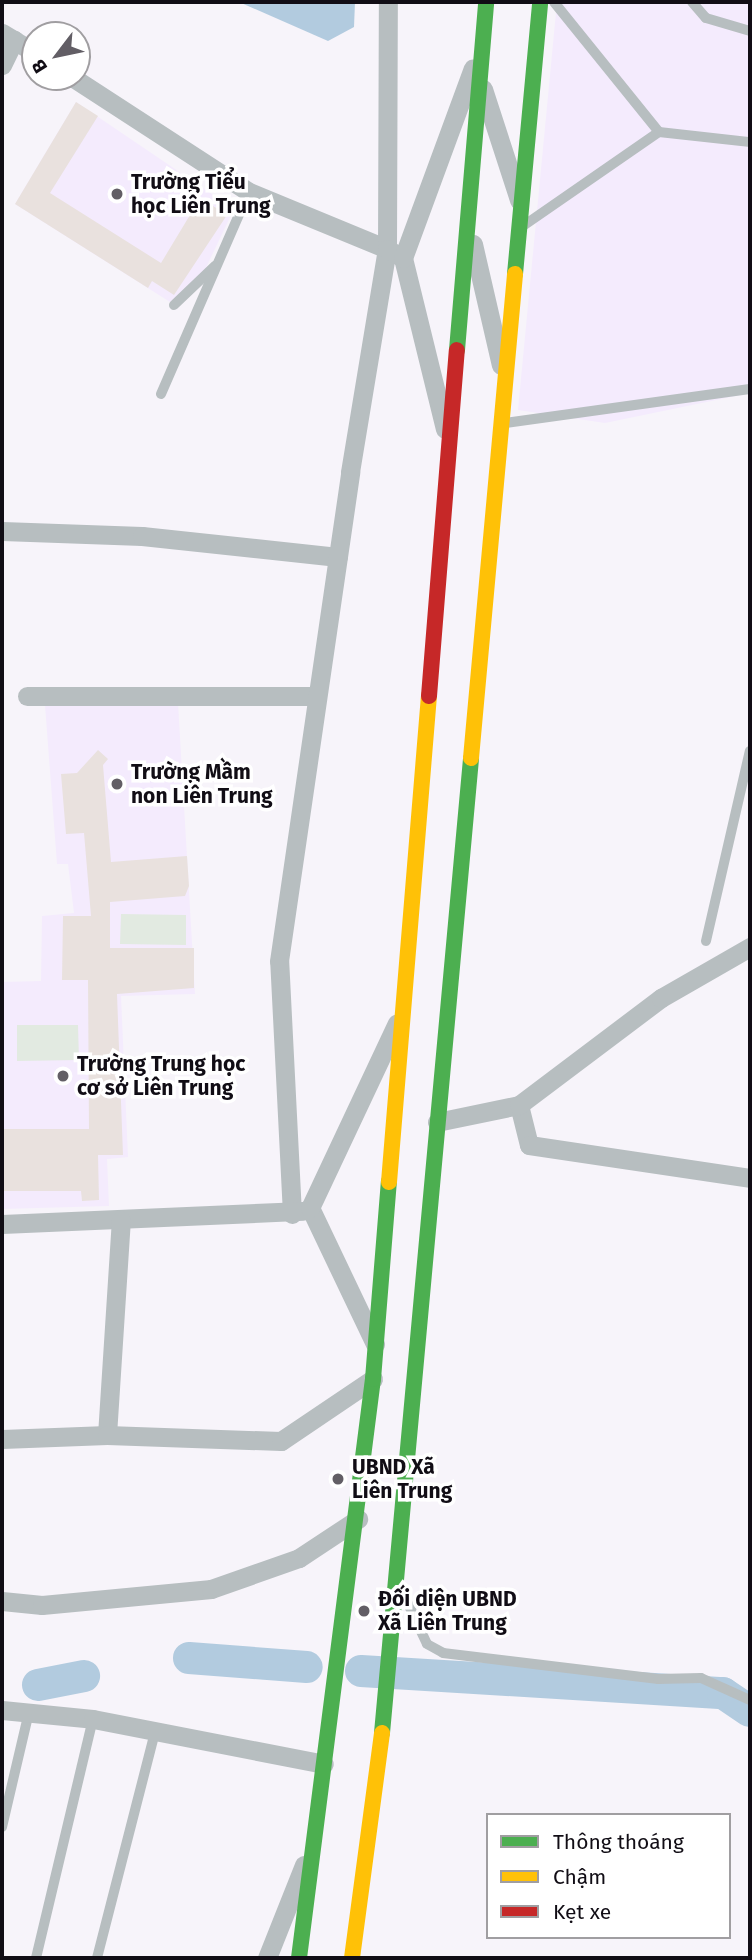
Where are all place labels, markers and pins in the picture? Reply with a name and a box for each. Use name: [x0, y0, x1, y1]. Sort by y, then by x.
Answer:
place label: Trường Tiểu học Liên Trung: [131, 169, 271, 219]
marker: Trường Tiểu học Liên Trung: [109, 186, 125, 202]
place label: Trường Mầm non Liên Trung: [131, 759, 273, 809]
marker: Trường Mầm non Liên Trung: [109, 776, 125, 792]
place label: Trường Trung học cơ sở Liên Trung: [77, 1051, 245, 1101]
marker: Trường Trung học cơ sở Liên Trung: [55, 1068, 71, 1084]
place label: UBND Xã Liên Trung: [352, 1454, 452, 1504]
marker: UBND Xã Liên Trung: [330, 1471, 346, 1487]
place label: Đối diện UBND Xã Liên Trung: [378, 1586, 517, 1636]
marker: Đối diện UBND Xã Liên Trung: [356, 1603, 372, 1619]

